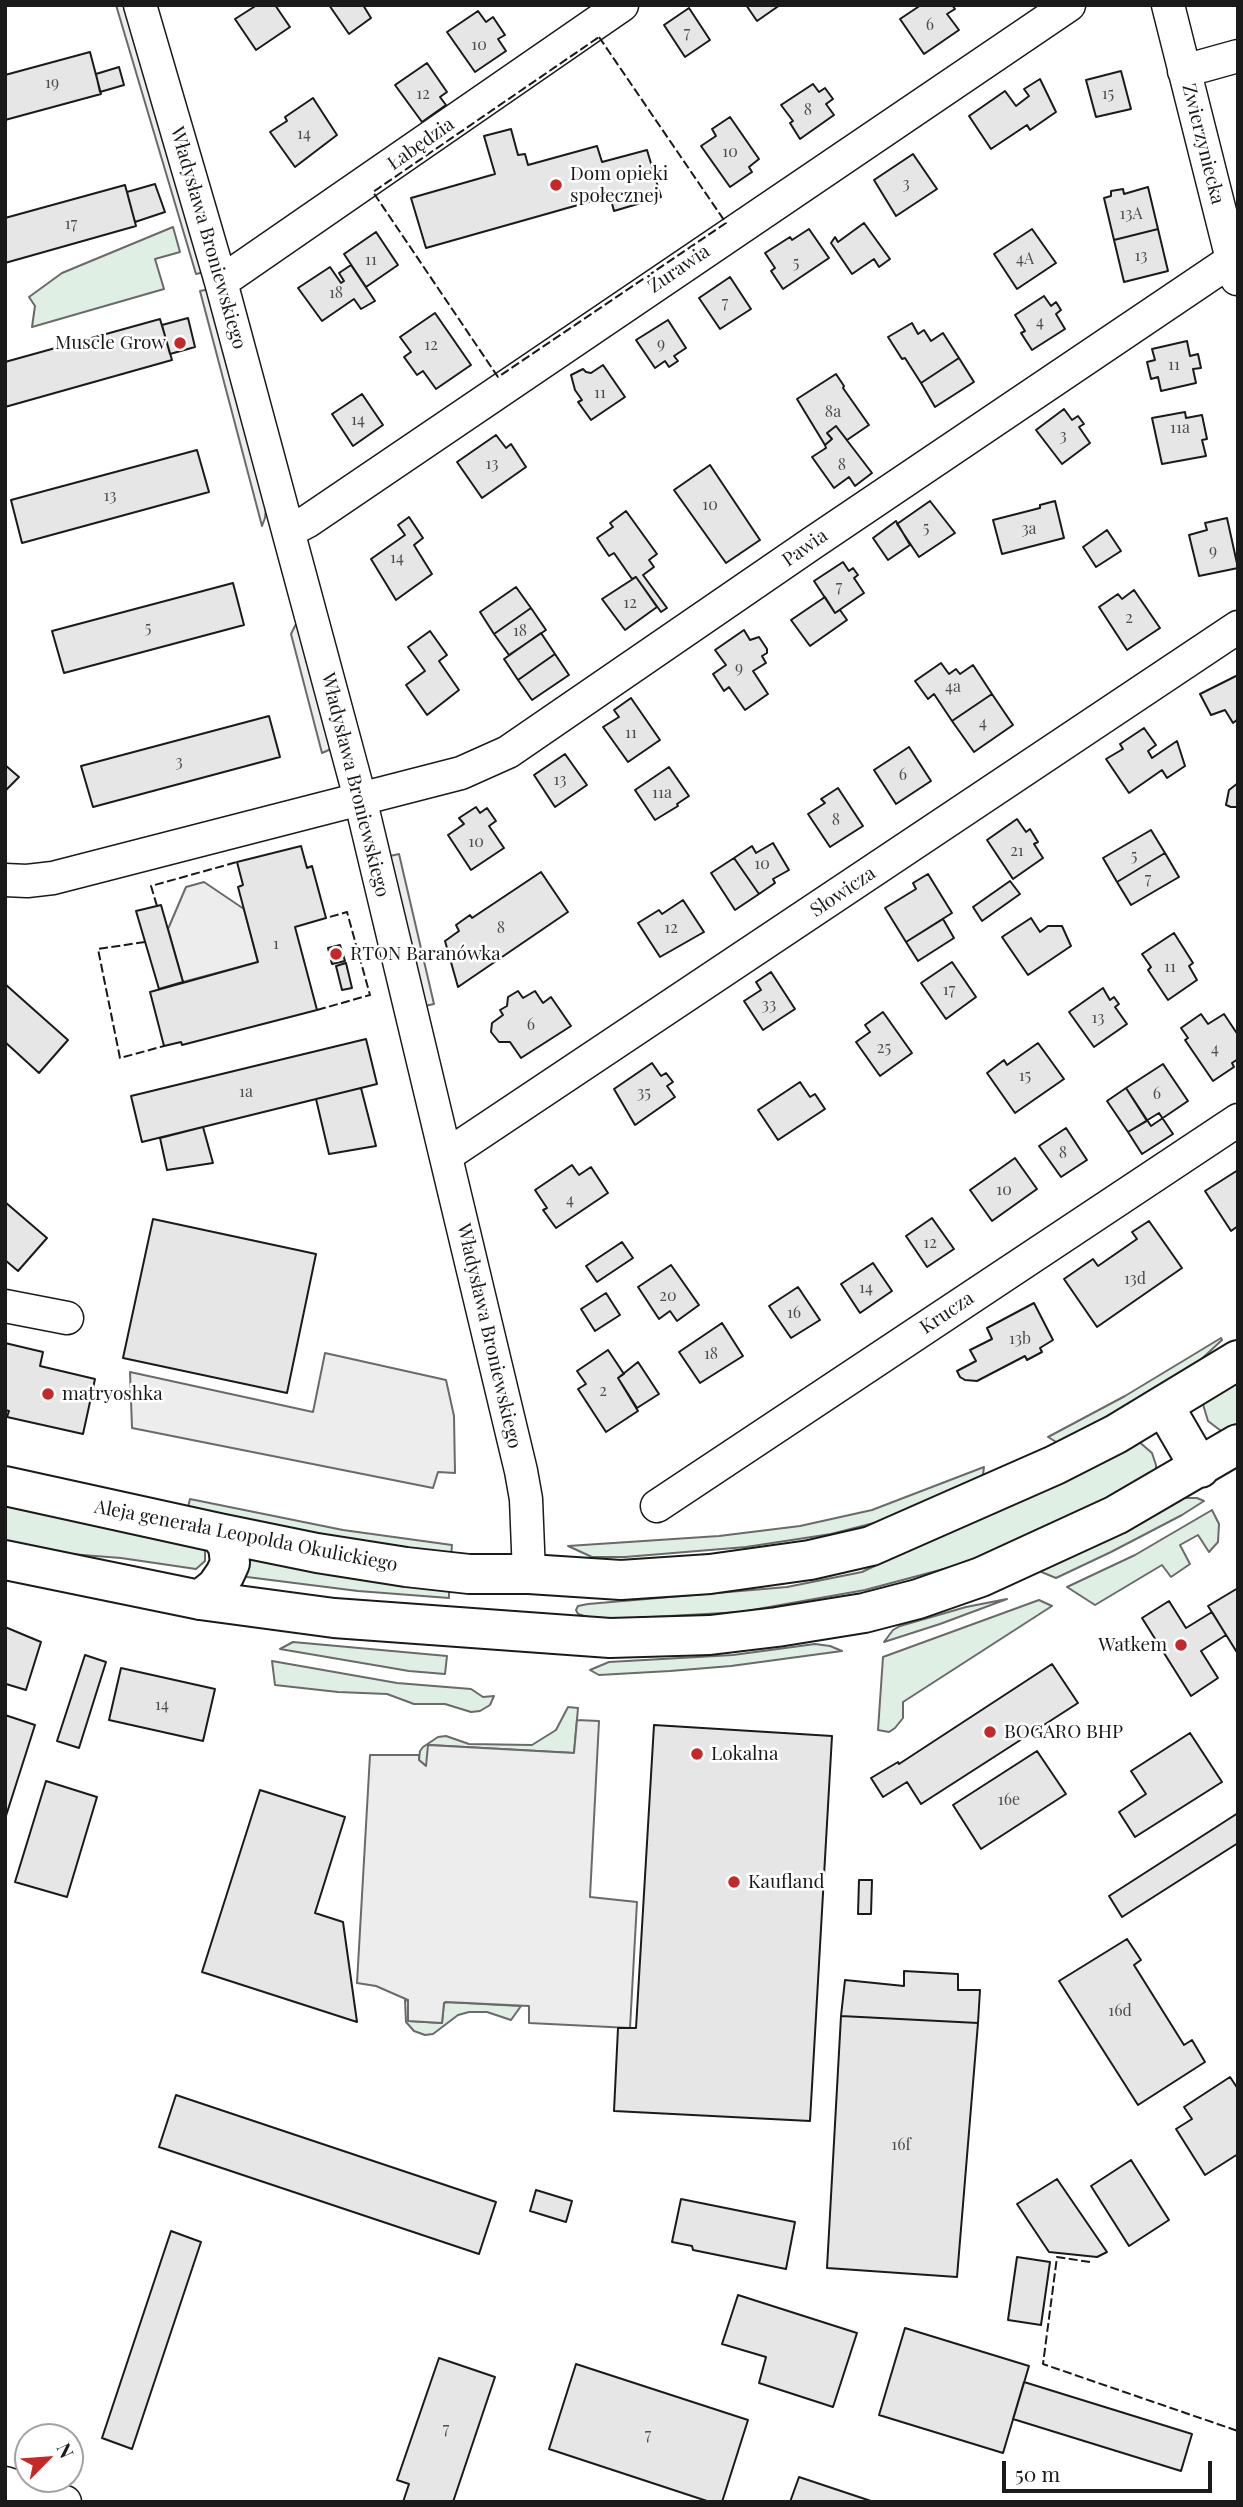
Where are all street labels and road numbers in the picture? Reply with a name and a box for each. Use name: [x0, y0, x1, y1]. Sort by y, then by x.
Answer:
street label: Zwierzyniecka: [1177, 81, 1229, 207]
street label: Łabędzia: [383, 113, 459, 175]
street label: Władysława Broniewskiego: [165, 124, 251, 352]
street label: Żurawia: [644, 240, 714, 298]
street label: Pawia: [778, 524, 832, 572]
street label: Władysława Broniewskiego: [316, 671, 394, 899]
street label: Słowicza: [806, 862, 880, 922]
street label: Władysława Broniewskiego: [452, 1221, 526, 1451]
street label: Krucza: [916, 1287, 978, 1339]
street label: Aleja generała Leopolda Okulickiego: [92, 1495, 400, 1577]

